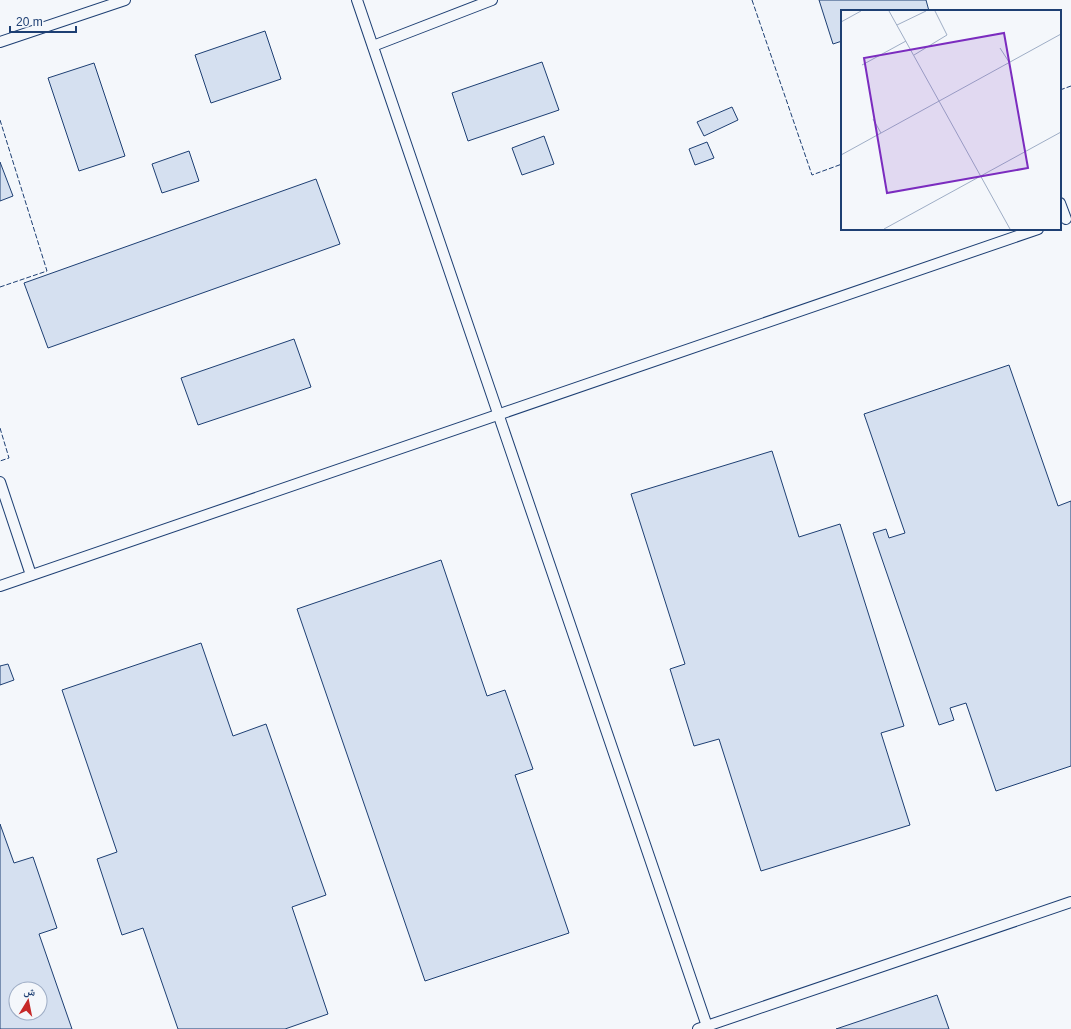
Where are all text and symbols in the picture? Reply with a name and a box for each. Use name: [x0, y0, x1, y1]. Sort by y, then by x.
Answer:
scale bar: [10, 8, 76, 34]
inset map: [841, 10, 1061, 230]
text: 20 m: [16, 15, 43, 29]
north arrow: [8, 981, 48, 1021]
text: ش: [23, 984, 37, 1000]

